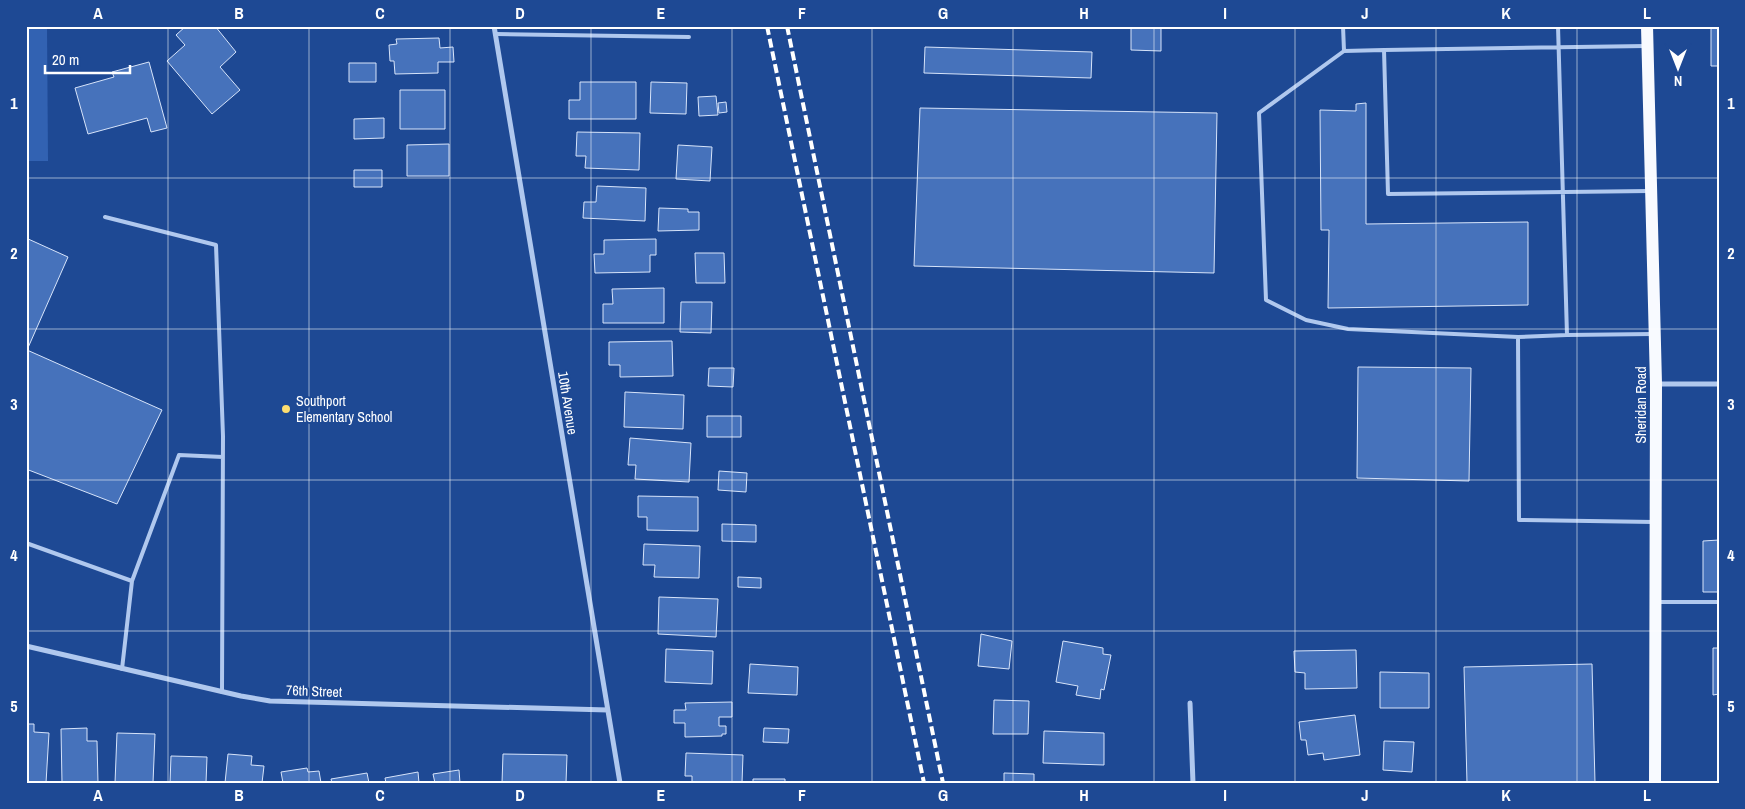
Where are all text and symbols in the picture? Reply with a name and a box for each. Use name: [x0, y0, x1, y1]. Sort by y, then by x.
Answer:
text: A: [93, 2, 103, 24]
text: B: [234, 2, 244, 24]
text: C: [375, 2, 385, 24]
text: D: [515, 2, 525, 24]
text: E: [657, 2, 666, 24]
text: F: [798, 2, 806, 24]
text: G: [938, 2, 948, 24]
text: H: [1079, 2, 1089, 24]
text: I: [1223, 2, 1227, 24]
text: J: [1361, 2, 1369, 24]
text: K: [1501, 2, 1511, 24]
text: L: [1643, 2, 1651, 24]
scale bar: [45, 42, 130, 74]
north arrow: [1652, 42, 1702, 92]
text: 20 m: [52, 49, 79, 70]
text: N: [1674, 72, 1682, 90]
text: 1: [10, 92, 18, 114]
text: 1: [1727, 92, 1735, 114]
text: 2: [10, 242, 18, 264]
text: 2: [1727, 242, 1735, 264]
street label: Sheridan Road: [1632, 366, 1650, 444]
street label: 10th Avenue: [554, 370, 582, 436]
place label: Southport Elementary School: [296, 392, 392, 426]
text: 3: [10, 393, 18, 415]
text: 3: [1727, 393, 1735, 415]
marker: Southport Elementary School: [280, 403, 292, 415]
text: 4: [10, 544, 18, 566]
text: 4: [1727, 544, 1735, 566]
street label: 76th Street: [286, 681, 342, 701]
text: 5: [10, 695, 18, 717]
text: 5: [1727, 695, 1735, 717]
text: A: [93, 784, 103, 806]
text: B: [234, 784, 244, 806]
text: C: [375, 784, 385, 806]
text: D: [515, 784, 525, 806]
text: E: [657, 784, 666, 806]
text: F: [798, 784, 806, 806]
text: G: [938, 784, 948, 806]
text: H: [1079, 784, 1089, 806]
text: I: [1223, 784, 1227, 806]
text: J: [1361, 784, 1369, 806]
text: K: [1501, 784, 1511, 806]
text: L: [1643, 784, 1651, 806]

